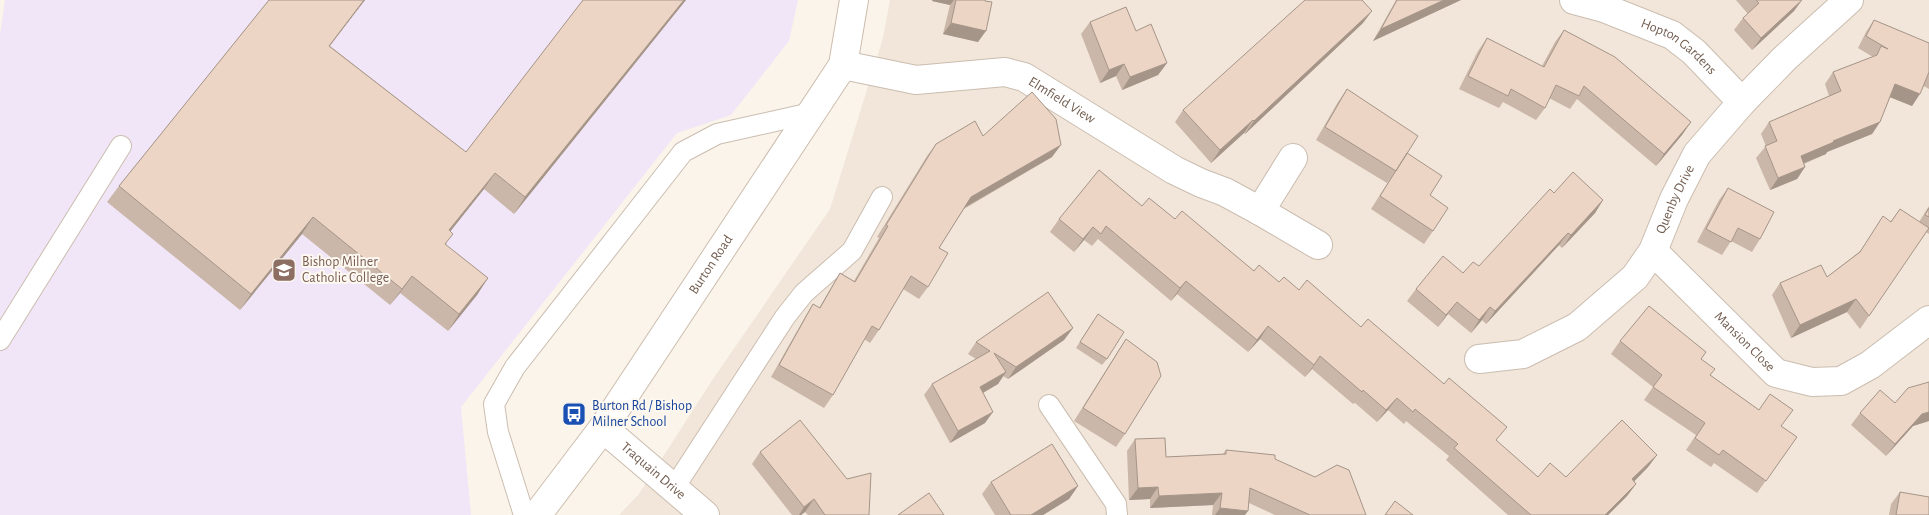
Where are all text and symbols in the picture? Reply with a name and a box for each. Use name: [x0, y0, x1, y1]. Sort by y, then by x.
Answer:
street label: Hopton Gardens: [1639, 16, 1719, 77]
street label: Elmfield View: [1026, 75, 1098, 127]
street label: Quenby Drive: [1654, 163, 1697, 236]
street label: Burton Road: [687, 233, 735, 297]
place label: Bishop Milner Catholic College: [302, 255, 389, 285]
school or university icon: Bishop Milner Catholic College: [271, 257, 297, 283]
street label: Mansion Close: [1712, 309, 1777, 374]
place label: Burton Rd / Bishop Milner School: [592, 399, 692, 429]
bus stop icon: Burton Rd / Bishop Milner School: [561, 401, 587, 427]
street label: Traquain Drive: [618, 440, 688, 502]

